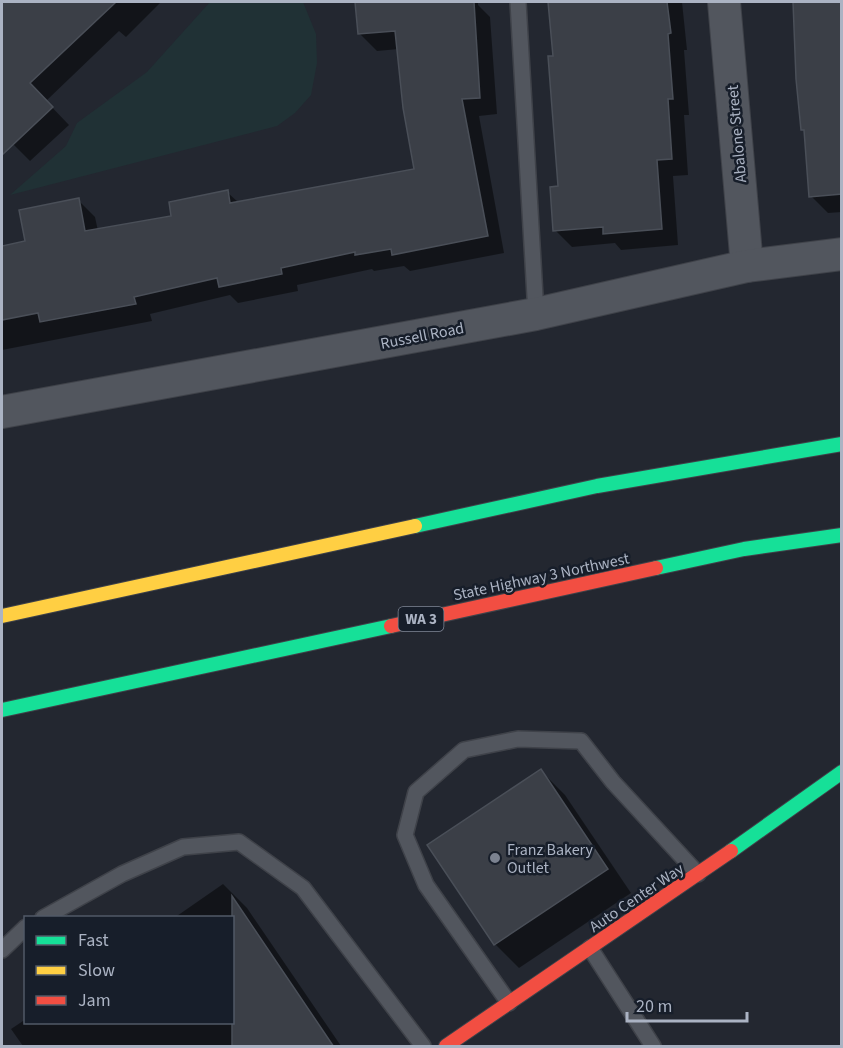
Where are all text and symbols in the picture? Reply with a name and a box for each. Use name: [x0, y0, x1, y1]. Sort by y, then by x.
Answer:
street label: Abalone Street: [722, 84, 752, 184]
street label: Russell Road: [378, 317, 466, 355]
street label: State Highway 3 Northwest: [451, 547, 632, 606]
road number: WA 3: [398, 607, 444, 631]
place label: Franz Bakery Outlet: [507, 839, 594, 879]
marker: Franz Bakery Outlet: [488, 851, 502, 865]
street label: Auto Center Way: [585, 858, 689, 938]
legend: [24, 916, 234, 1024]
text: Fast: [78, 928, 109, 953]
text: Slow: [78, 958, 115, 983]
scale bar: [627, 985, 747, 1023]
text: Jam: [78, 988, 111, 1013]
text: 20 m: [636, 994, 672, 1019]

